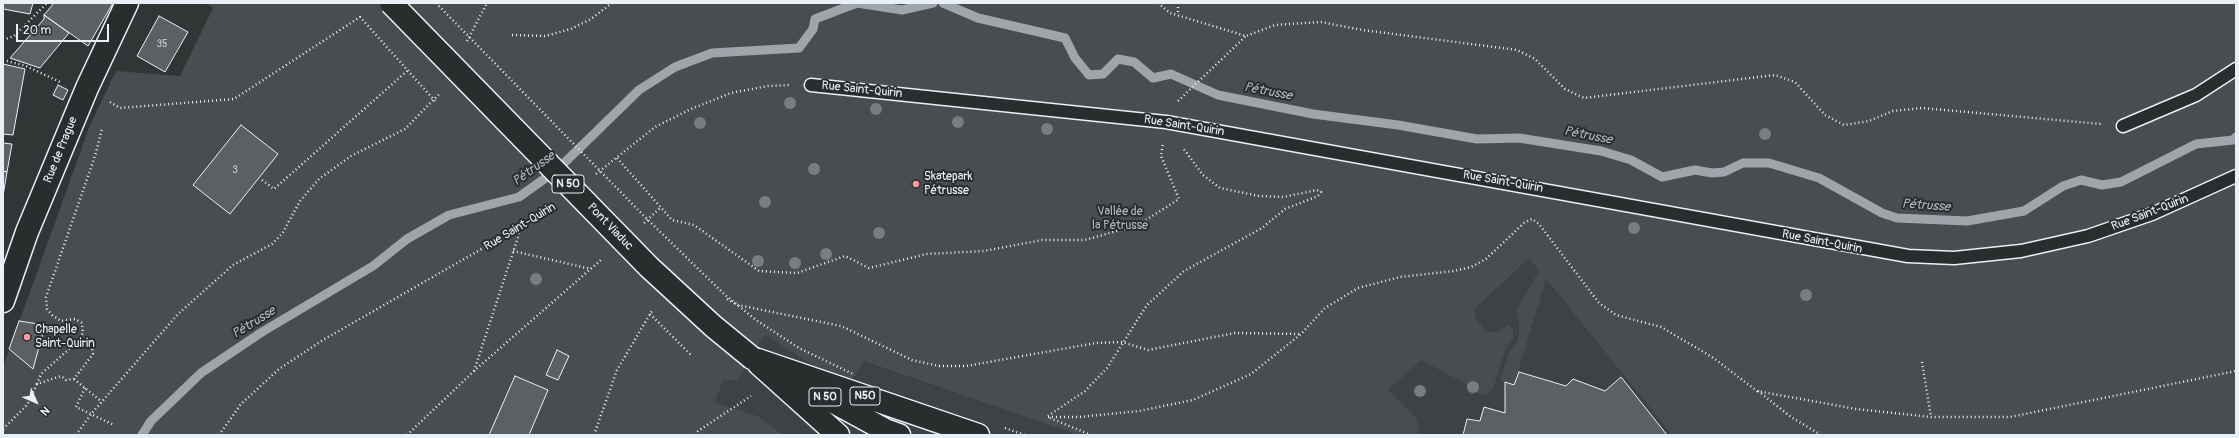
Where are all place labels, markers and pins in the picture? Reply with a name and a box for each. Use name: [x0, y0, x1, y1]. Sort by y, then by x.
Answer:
place label: Skatepark Pétrusse: [924, 170, 973, 198]
marker: Skatepark Pétrusse: [911, 179, 921, 189]
place label: Chapelle Saint-Quirin: [35, 323, 95, 351]
marker: Chapelle Saint-Quirin: [22, 332, 32, 342]

